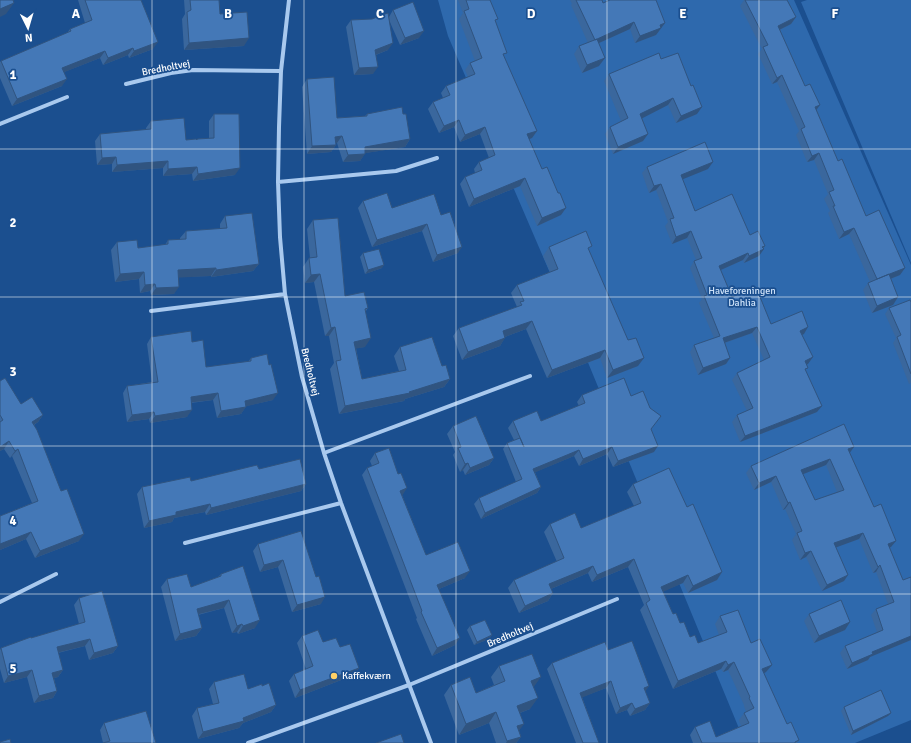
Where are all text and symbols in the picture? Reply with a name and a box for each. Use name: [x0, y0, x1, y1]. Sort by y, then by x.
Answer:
text: A: [72, 6, 81, 22]
text: B: [224, 6, 232, 22]
text: C: [376, 6, 384, 22]
text: D: [527, 6, 536, 22]
text: E: [679, 6, 687, 22]
text: F: [832, 6, 839, 22]
north arrow: [8, 8, 48, 48]
text: N: [24, 31, 33, 44]
street label: Bredholtvej: [141, 57, 191, 79]
text: 1: [9, 67, 17, 83]
text: 2: [9, 215, 17, 231]
park label: Haveforeningen Dahlia: [708, 285, 776, 309]
street label: Bredholtvej: [298, 347, 322, 397]
text: 3: [9, 364, 17, 380]
text: 4: [9, 513, 17, 529]
street label: Bredholtvej: [485, 620, 535, 650]
text: 5: [9, 661, 17, 677]
place label: Kaffekværn: [342, 670, 391, 682]
marker: Kaffekværn: [329, 671, 339, 681]

